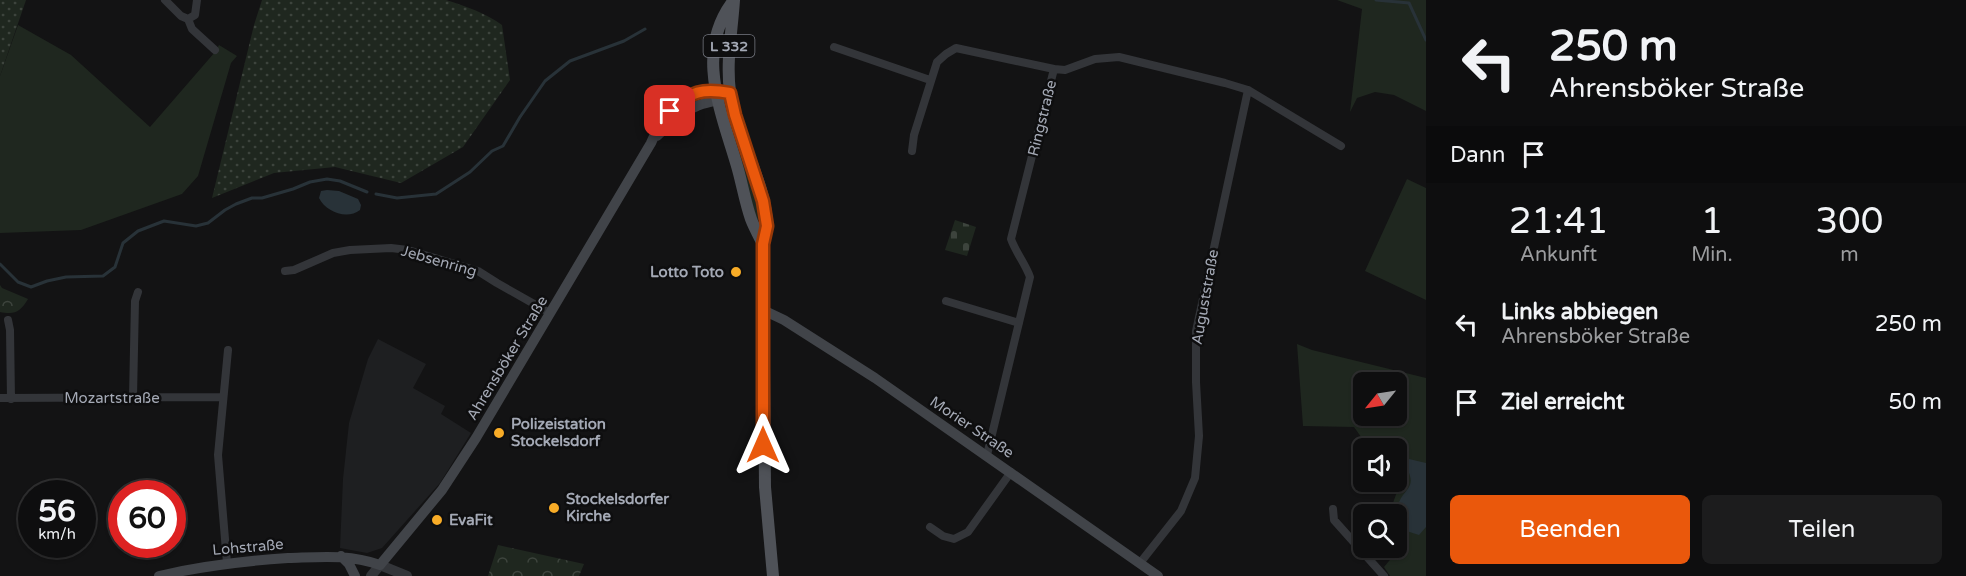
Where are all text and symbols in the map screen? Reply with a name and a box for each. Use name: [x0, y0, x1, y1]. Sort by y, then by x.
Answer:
text: 250 m: [1549, 21, 1678, 72]
icon: left: [1450, 24, 1528, 102]
road number: L 332: [704, 35, 754, 57]
text: Ahrensböker Straße: [1549, 72, 1804, 105]
street label: Ringstraße: [1024, 78, 1060, 158]
pin: [644, 85, 695, 136]
icon: arrive: [653, 94, 686, 127]
icon: arrive: [1517, 138, 1550, 171]
text: Dann: [1450, 142, 1505, 168]
text: 21:41: [1509, 200, 1609, 243]
text: 1: [1701, 200, 1723, 243]
text: 300: [1815, 200, 1883, 243]
street label: Jebsenring: [399, 242, 479, 280]
text: Ankunft: [1520, 243, 1597, 267]
text: Min.: [1691, 243, 1733, 267]
text: m: [1840, 243, 1859, 267]
street label: Auguststraße: [1188, 248, 1222, 346]
place label: Lotto Toto: [650, 263, 724, 281]
marker: Lotto Toto: [729, 265, 743, 279]
street label: Ahrensböker Straße: [463, 293, 551, 423]
text: Links abbiegen: [1501, 299, 1659, 325]
icon: left: [1450, 308, 1483, 341]
text: 250 m: [1875, 311, 1942, 337]
text: Ahrensböker Straße: [1501, 325, 1690, 349]
north arrow: [1353, 372, 1407, 426]
map controls: [1353, 372, 1407, 558]
icon: arrive: [1450, 386, 1483, 419]
street label: Mozartstraße: [64, 389, 160, 407]
text: Ziel erreicht: [1501, 389, 1624, 415]
text: 50 m: [1888, 389, 1942, 415]
street label: Morier Straße: [927, 392, 1017, 462]
position arrow: [731, 413, 795, 477]
place label: Polizeistation Stockelsdorf: [511, 415, 606, 450]
marker: Polizeistation Stockelsdorf: [492, 426, 506, 440]
button: sound: [1353, 438, 1407, 492]
speed limit sign: 60: [108, 480, 186, 558]
place label: Stockelsdorfer Kirche: [566, 490, 669, 525]
text: 56: [38, 493, 76, 530]
button: Beenden: [1450, 495, 1690, 564]
button: Teilen: [1702, 495, 1942, 564]
marker: Stockelsdorfer Kirche: [547, 501, 561, 515]
button: search: [1353, 504, 1407, 558]
place label: EvaFit: [449, 511, 493, 529]
marker: EvaFit: [430, 513, 444, 527]
text: km/h: [38, 525, 76, 543]
street label: Lohstraße: [212, 535, 284, 559]

